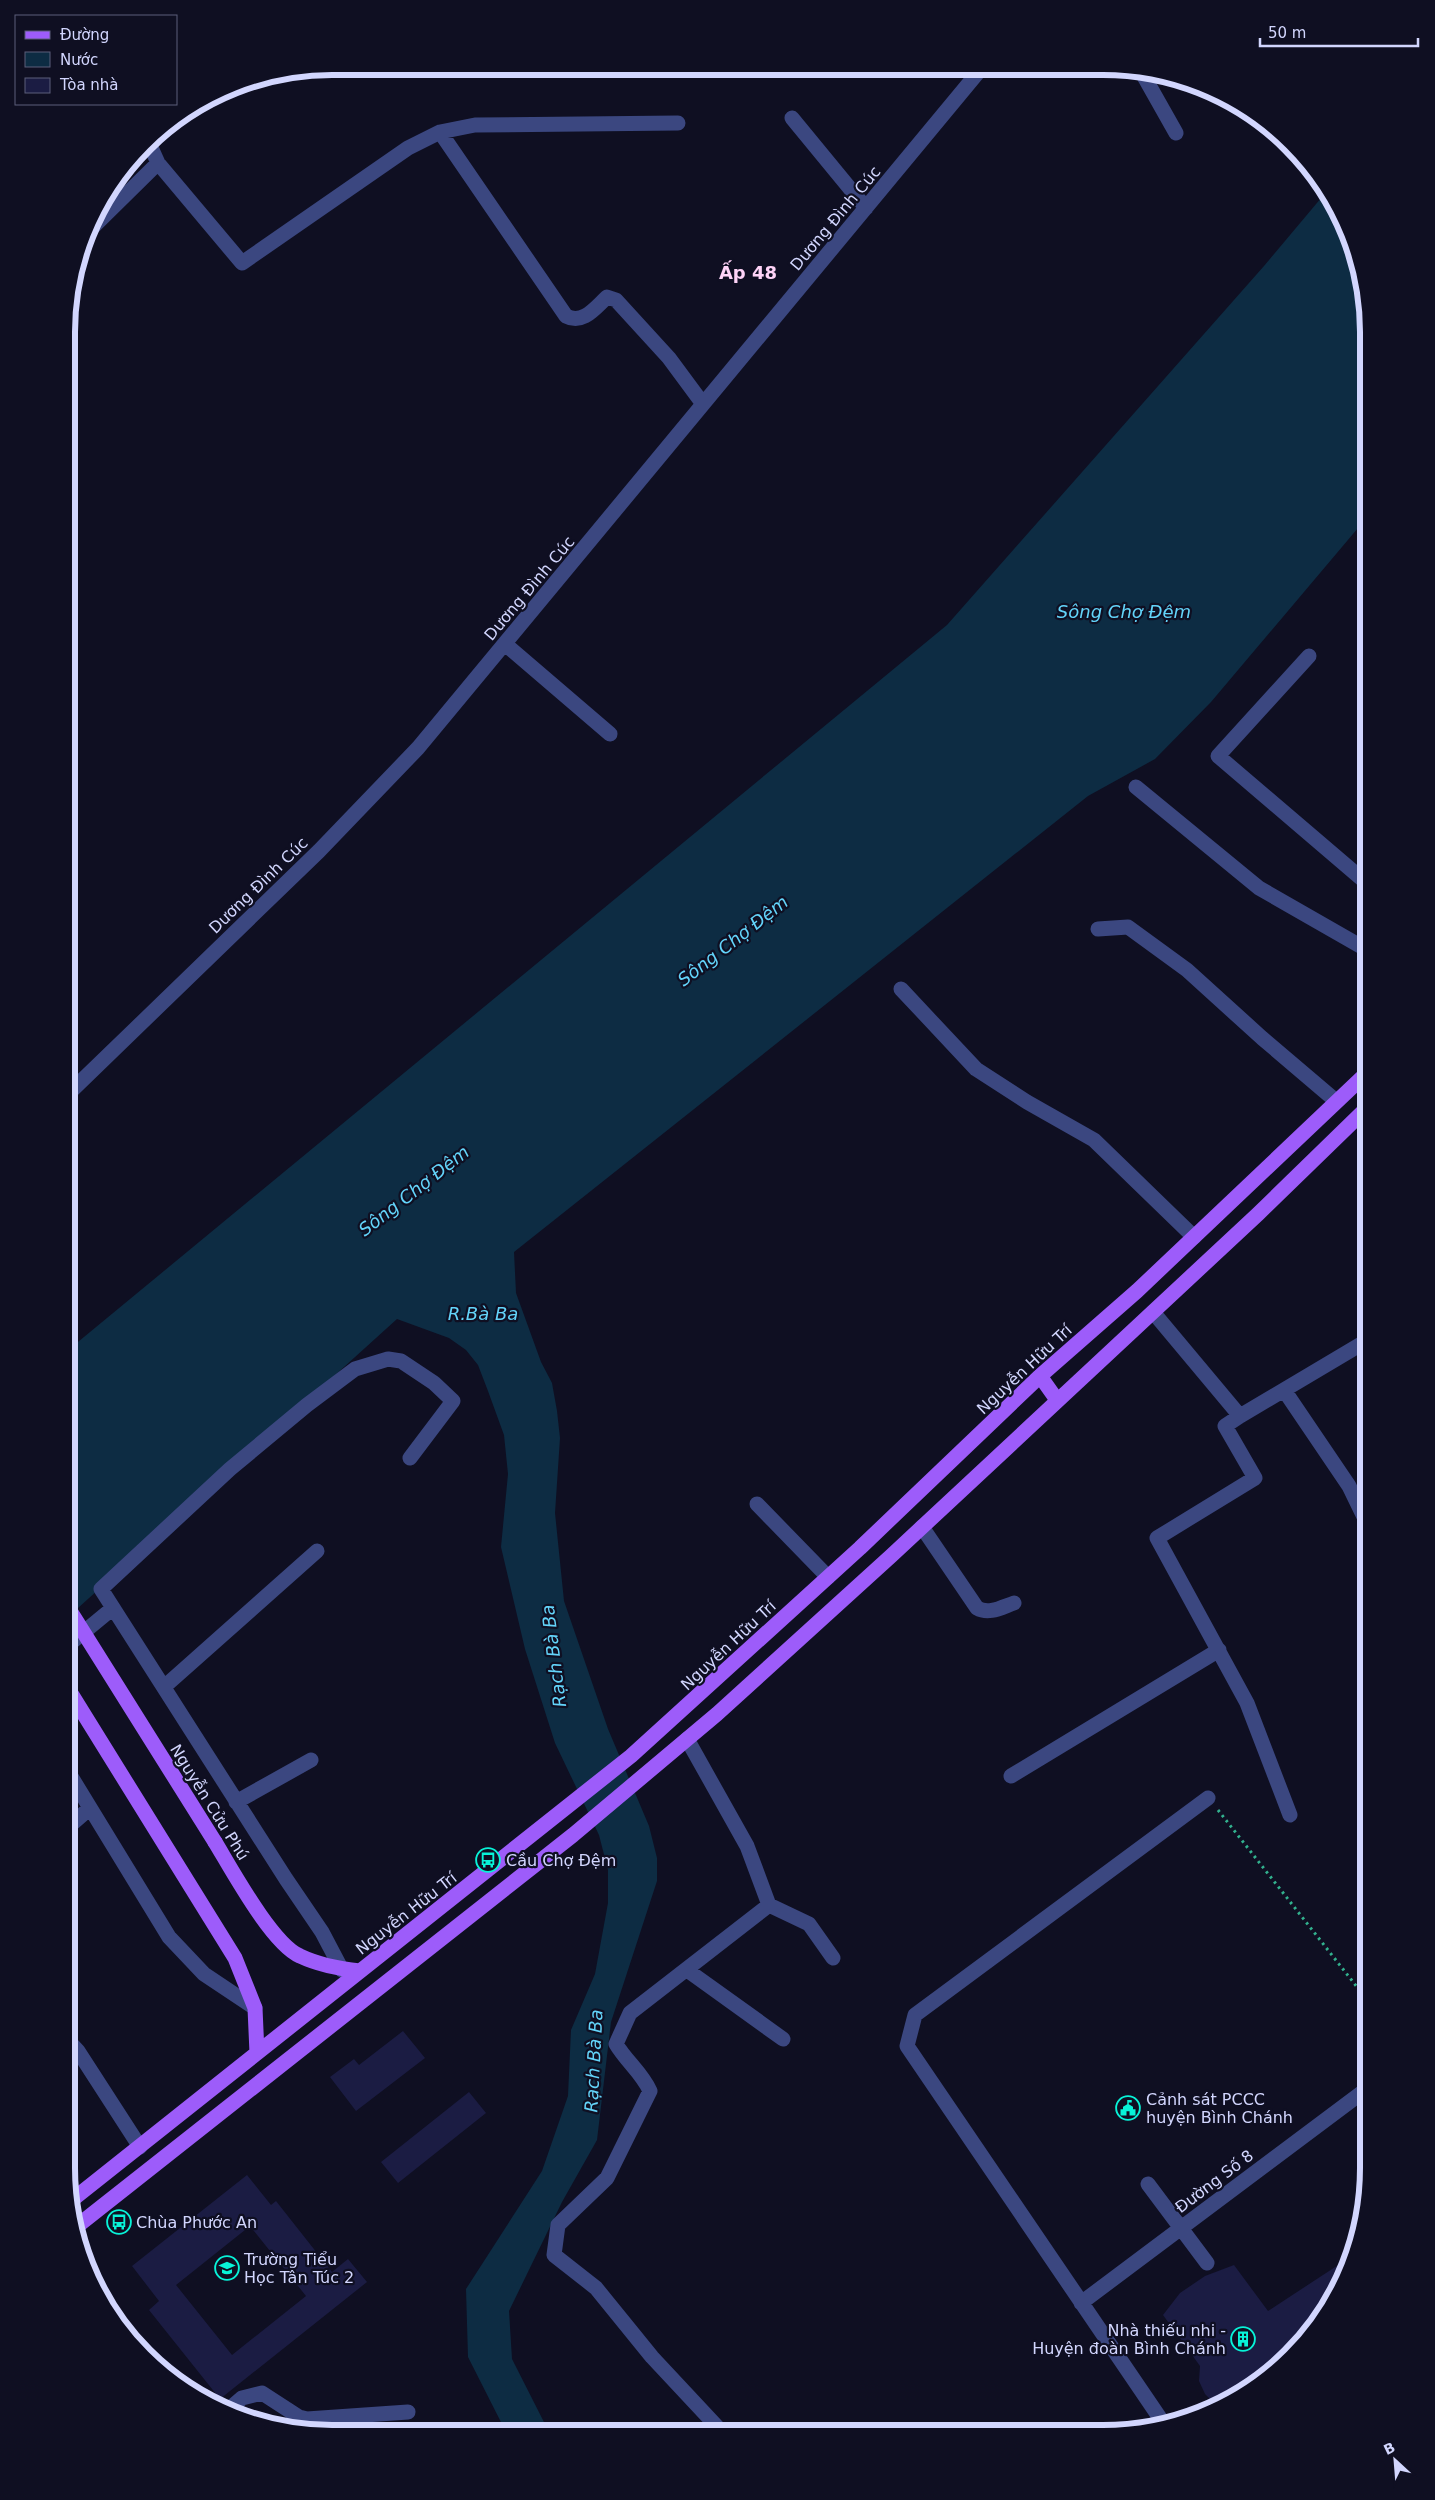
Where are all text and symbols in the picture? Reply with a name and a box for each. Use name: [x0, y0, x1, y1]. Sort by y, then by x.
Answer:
legend: [15, 15, 178, 105]
scale bar: [1260, 15, 1418, 47]
text: 50 m: [1268, 24, 1306, 42]
text: Đường: [60, 26, 109, 44]
text: Nước: [60, 51, 98, 69]
text: Tòa nhà: [59, 76, 119, 94]
street label: Dương Đình Cúc: [786, 162, 884, 274]
district label: Ấp 48: [719, 260, 777, 283]
street label: Dương Đình Cúc: [480, 532, 578, 644]
water label: Sông Chợ Đệm: [1057, 601, 1191, 622]
street label: Dương Đình Cúc: [205, 833, 312, 937]
water label: Sông Chợ Đệm: [673, 891, 792, 990]
water label: Sông Chợ Đệm: [354, 1141, 473, 1240]
water label: R.Bà Ba: [448, 1303, 518, 1324]
street label: Nguyễn Hữu Trí: [973, 1320, 1076, 1418]
street label: Nguyễn Hữu Trí: [677, 1596, 780, 1694]
water label: Rạch Bà Ba: [537, 1604, 570, 1708]
street label: Nguyễn Cửu Phú: [166, 1741, 253, 1864]
bus stop icon: Cầu Chợ Đệm: [475, 1847, 501, 1873]
place label: Cầu Chợ Đệm: [506, 1851, 616, 1870]
street label: Nguyễn Hữu Trí: [352, 1868, 461, 1959]
water label: Rạch Bà Ba: [580, 2009, 607, 2113]
place label: Cảnh sát PCCC huyện Bình Chánh: [1146, 2090, 1293, 2127]
public building icon: Cảnh sát PCCC huyện Bình Chánh: [1115, 2095, 1141, 2121]
street label: Đường Số 8: [1171, 2146, 1257, 2217]
bus stop icon: Chùa Phước An: [106, 2209, 132, 2235]
place label: Chùa Phước An: [136, 2213, 257, 2232]
place label: Trường Tiểu Học Tân Túc 2: [243, 2250, 354, 2287]
school or university icon: Trường Tiểu Học Tân Túc 2: [214, 2255, 240, 2281]
place label: Nhà thiếu nhi - Huyện đoàn Bình Chánh: [1032, 2321, 1226, 2358]
building icon: Nhà thiếu nhi - Huyện đoàn Bình Chánh: [1230, 2326, 1256, 2352]
north arrow: [1370, 2435, 1420, 2485]
text: B: [1381, 2439, 1398, 2458]

